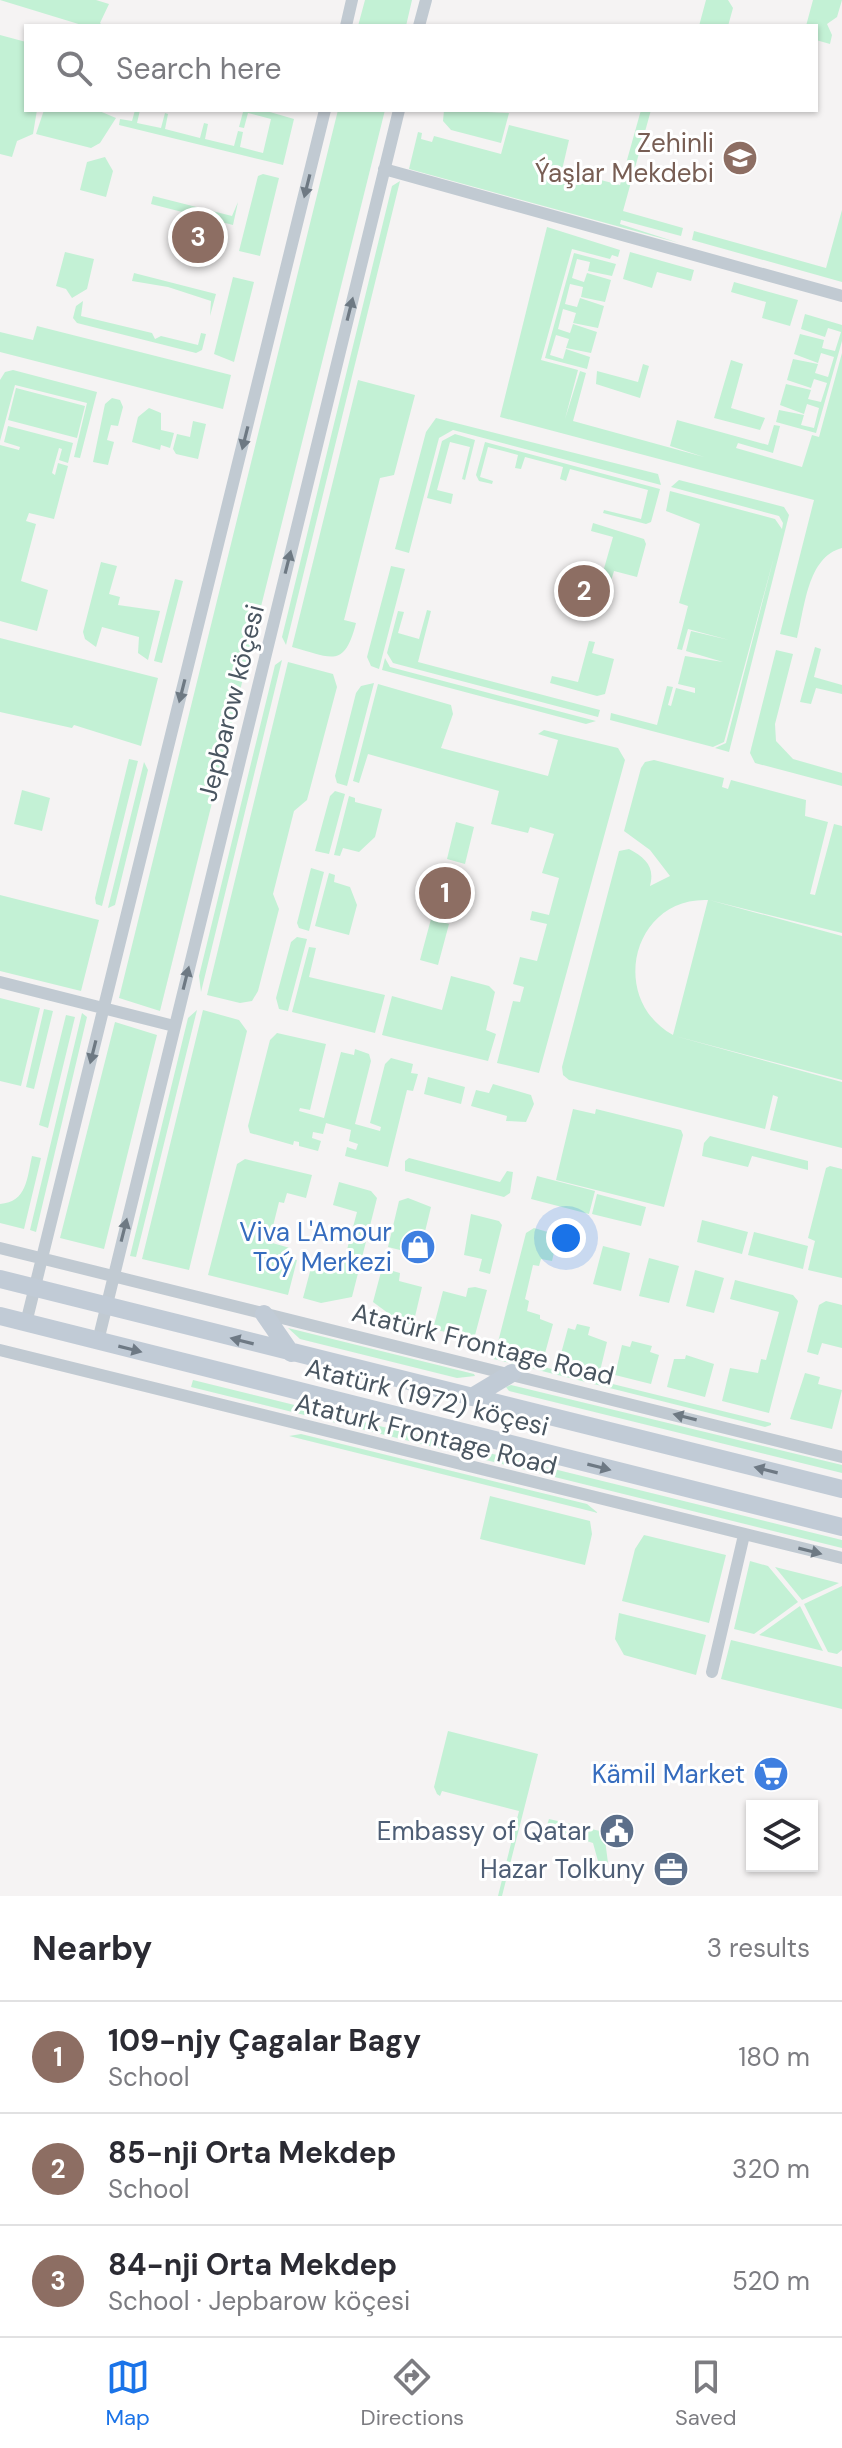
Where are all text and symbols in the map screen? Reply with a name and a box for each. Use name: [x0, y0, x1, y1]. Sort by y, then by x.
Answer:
search box: [24, 24, 818, 112]
icon: search: [52, 46, 96, 90]
text: Search here: [116, 49, 282, 88]
place label: Zehinli Ýaşlar Mekdebi: [535, 126, 714, 190]
school or university icon: Zehinli Ýaşlar Mekdebi: [721, 139, 759, 177]
one-way arrow: [300, 173, 313, 198]
pin: 3: [172, 207, 224, 267]
one-way arrow: [344, 297, 357, 322]
one-way arrow: [238, 426, 250, 451]
one-way arrow: [282, 549, 295, 574]
pin: 2: [558, 561, 610, 621]
street label: Jepbarow köçesi: [190, 601, 272, 805]
one-way arrow: [176, 678, 188, 703]
pin: 1: [419, 863, 471, 923]
one-way arrow: [180, 965, 193, 990]
one-way arrow: [87, 1039, 99, 1064]
place label: Viva L'Amour Toý Merkezi: [239, 1215, 392, 1279]
one-way arrow: [118, 1217, 131, 1242]
your location: [546, 1218, 586, 1258]
shop icon: Viva L'Amour Toý Merkezi: [399, 1228, 437, 1266]
street label: Atatürk Frontage Road: [348, 1295, 618, 1393]
one-way arrow: [229, 1334, 254, 1346]
one-way arrow: [117, 1344, 142, 1356]
street label: Atatürk (1972) köçesi: [302, 1350, 552, 1444]
street label: Ataturk Frontage Road: [291, 1385, 561, 1483]
one-way arrow: [672, 1410, 697, 1423]
one-way arrow: [587, 1462, 612, 1474]
one-way arrow: [754, 1463, 779, 1475]
one-way arrow: [797, 1545, 822, 1557]
supermarket icon: Kämil Market: [752, 1755, 790, 1793]
place label: Kämil Market: [592, 1757, 745, 1791]
map controls: [746, 1800, 818, 1872]
button: layers: [746, 1800, 818, 1872]
public building icon: Embassy of Qatar: [598, 1812, 636, 1850]
place label: Embassy of Qatar: [377, 1814, 591, 1848]
office icon: Hazar Tolkuny: [652, 1850, 690, 1888]
place label: Hazar Tolkuny: [480, 1852, 645, 1886]
text: Nearby: [32, 1926, 152, 1971]
text: 3 results: [707, 1931, 810, 1965]
text: 109-njy Çagalar Bagy: [108, 2021, 421, 2060]
text: 1: [53, 2040, 63, 2074]
text: 180 m: [738, 2040, 810, 2074]
text: School: [108, 2060, 190, 2094]
text: 85-nji Orta Mekdep: [108, 2133, 396, 2172]
text: 2: [50, 2152, 66, 2186]
text: 320 m: [732, 2152, 810, 2186]
text: School: [108, 2172, 190, 2206]
text: 84-nji Orta Mekdep: [108, 2245, 397, 2284]
text: 3: [50, 2264, 66, 2298]
text: 520 m: [732, 2264, 810, 2298]
text: School · Jepbarow köçesi: [108, 2284, 410, 2318]
tab: Map: [105, 2355, 150, 2432]
tab: Directions: [361, 2355, 464, 2432]
tab: Saved: [675, 2355, 737, 2432]

